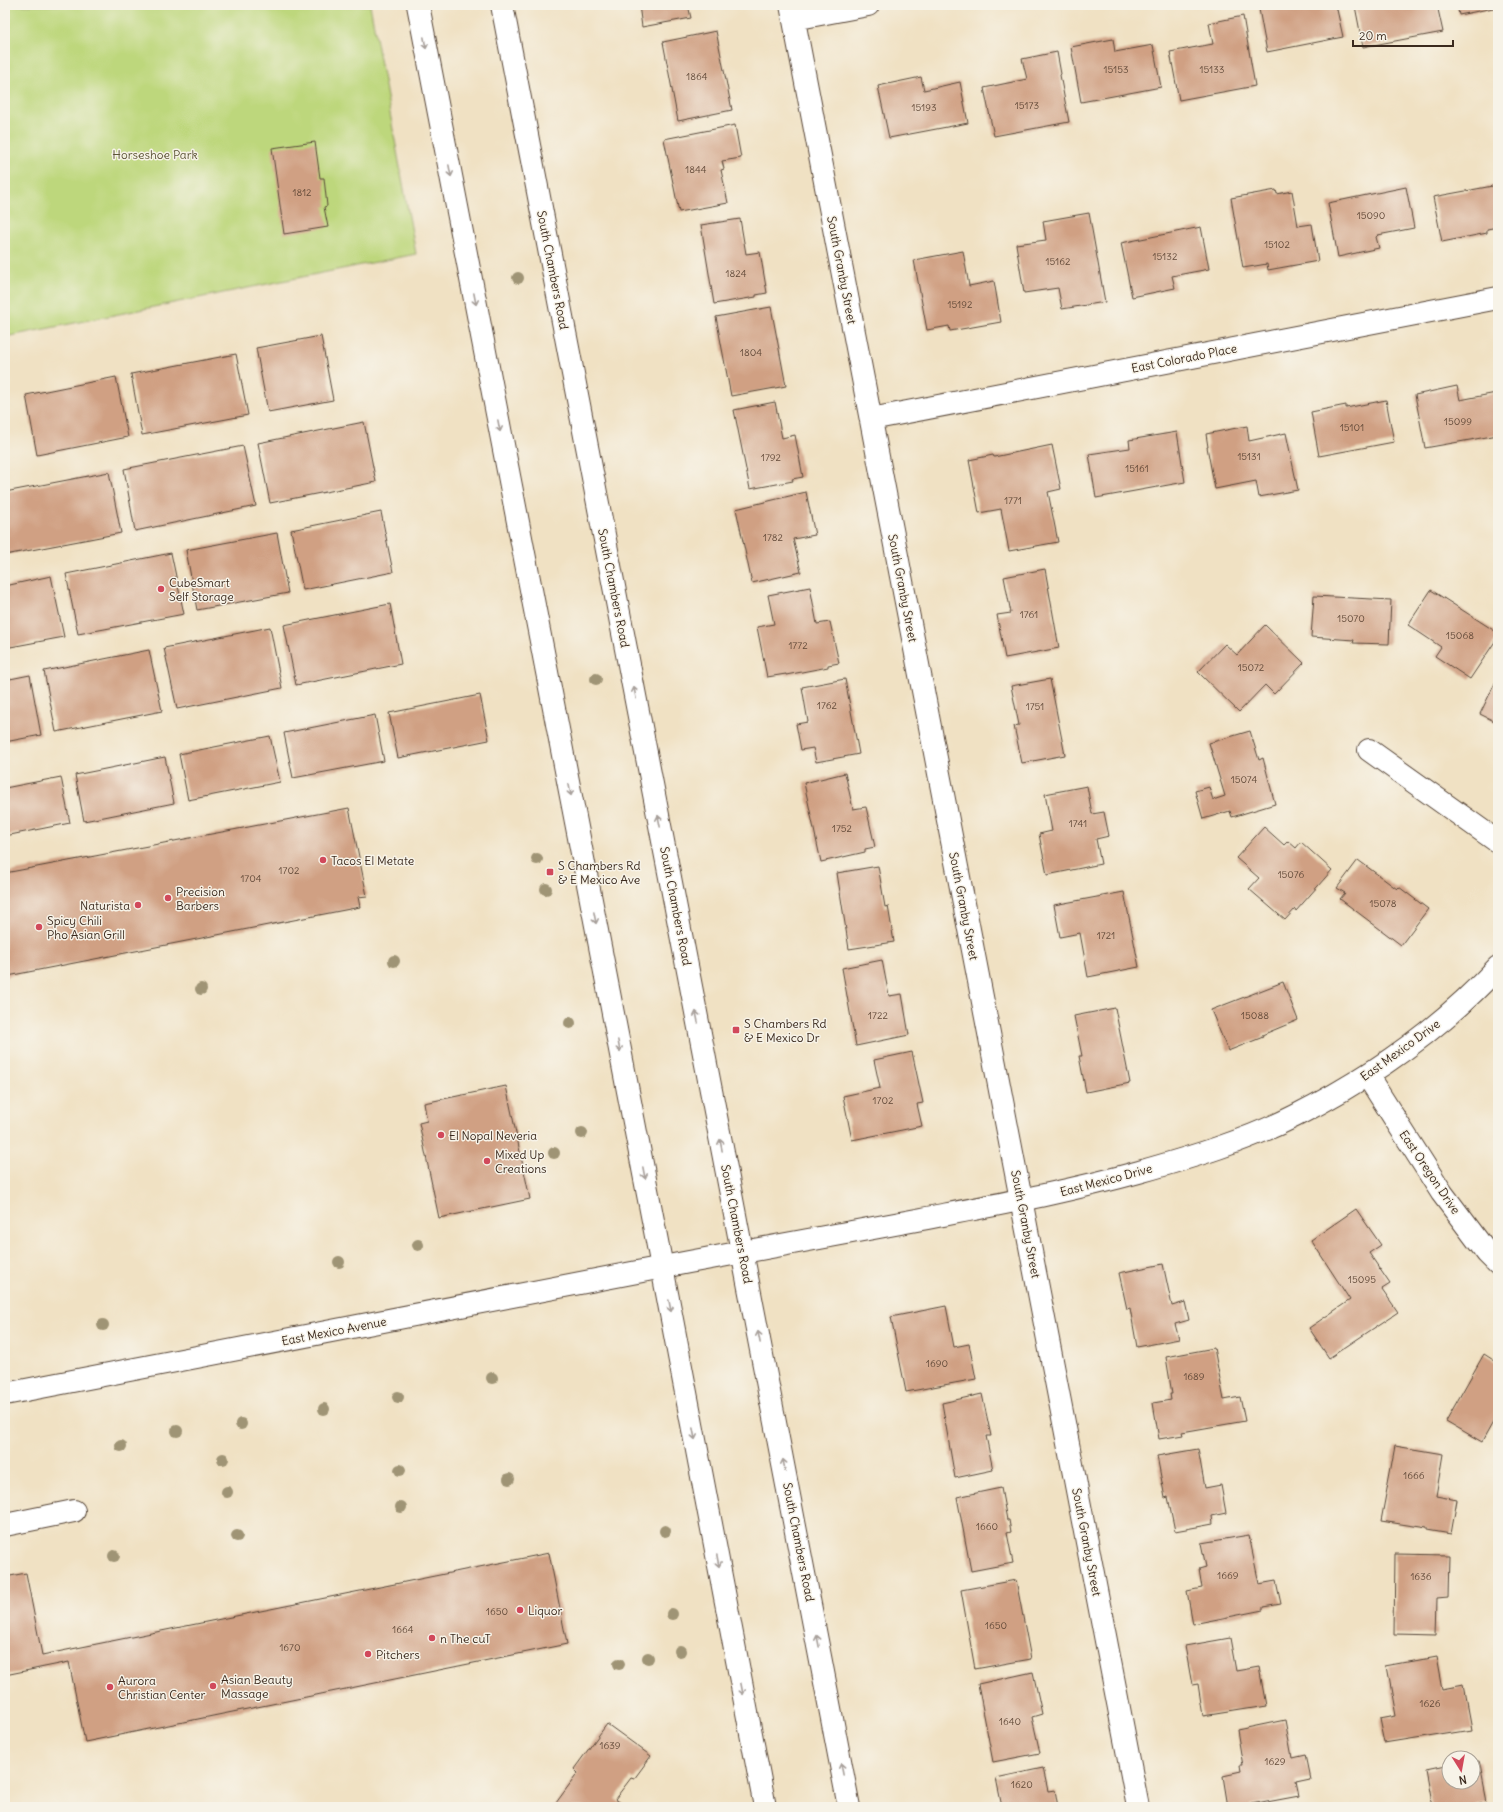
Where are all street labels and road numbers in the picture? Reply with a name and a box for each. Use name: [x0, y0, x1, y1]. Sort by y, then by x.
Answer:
street label: South Chambers Road: [534, 209, 572, 331]
street label: South Granby Street: [824, 215, 860, 325]
street label: East Colorado Place: [1130, 340, 1238, 376]
street label: South Chambers Road: [595, 527, 633, 649]
street label: South Granby Street: [885, 533, 921, 643]
street label: South Chambers Road: [657, 845, 695, 967]
street label: South Granby Street: [946, 851, 982, 961]
street label: East Mexico Drive: [1357, 1016, 1443, 1084]
street label: East Oregon Drive: [1396, 1127, 1464, 1217]
street label: East Mexico Drive: [1058, 1160, 1154, 1200]
street label: South Chambers Road: [718, 1163, 756, 1285]
street label: South Granby Street: [1008, 1169, 1044, 1279]
street label: East Mexico Avenue: [280, 1313, 388, 1349]
street label: South Chambers Road: [780, 1481, 818, 1603]
street label: South Granby Street: [1069, 1487, 1105, 1597]

